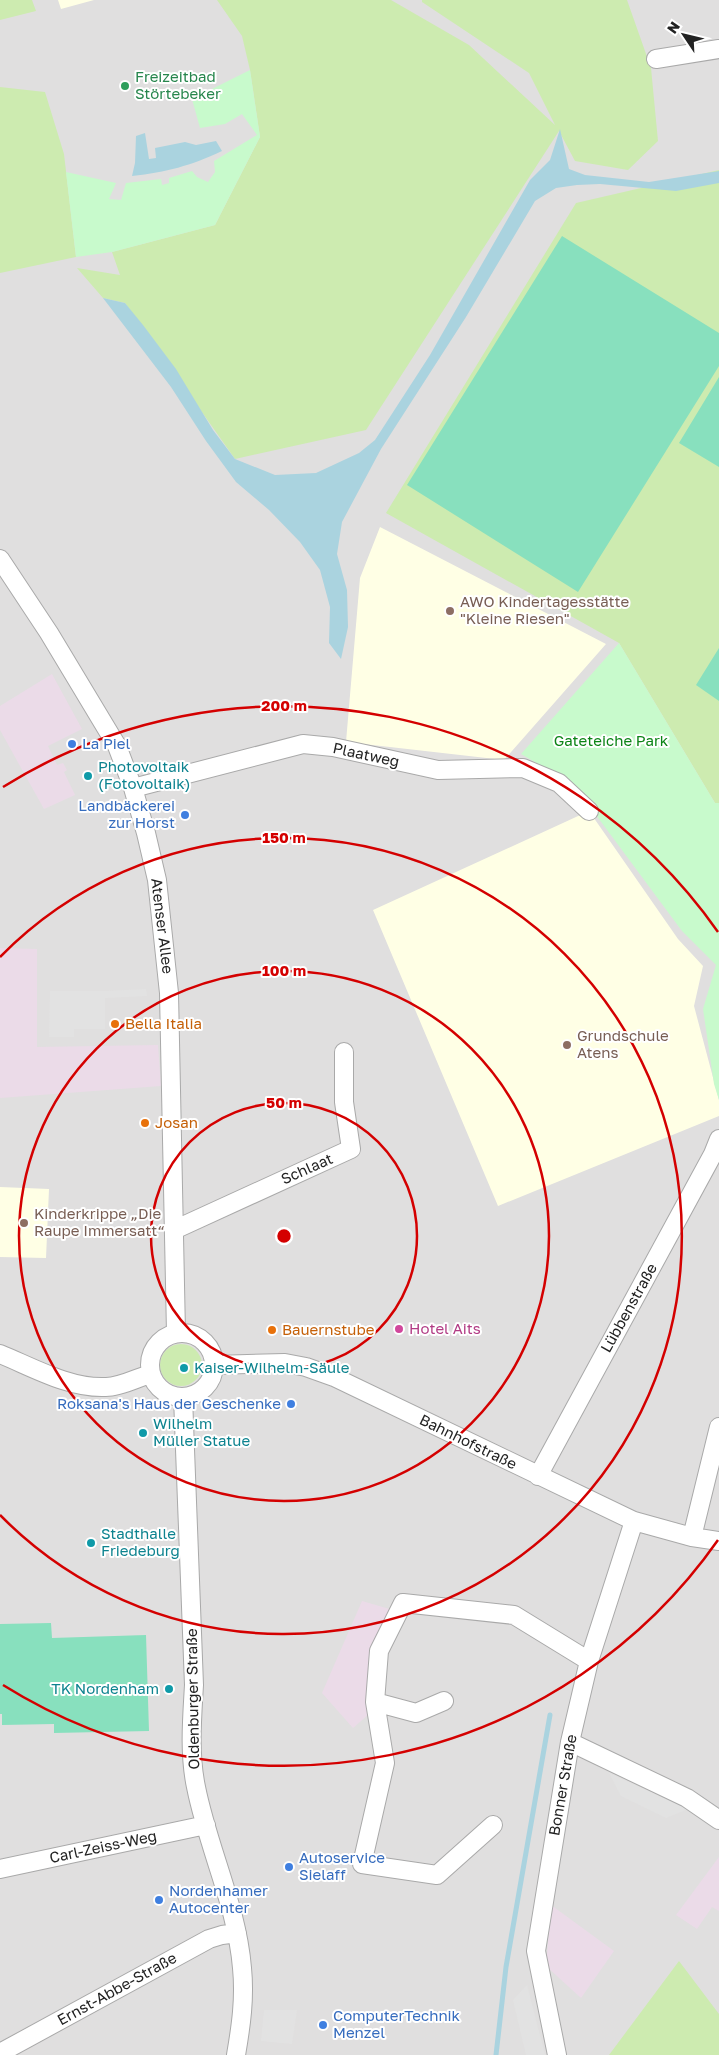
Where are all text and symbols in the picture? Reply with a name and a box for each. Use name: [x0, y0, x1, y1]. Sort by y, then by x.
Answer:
north arrow: [659, 10, 709, 60]
text: N: [663, 18, 683, 36]
place label: Freizeitbad Störtebeker: [135, 67, 221, 102]
marker: Freizeitbad Störtebeker: [119, 80, 131, 92]
place label: AWO Kindertagesstätte "Kleine Riesen": [460, 592, 629, 627]
marker: AWO Kindertagesstätte "Kleine Riesen": [444, 605, 456, 617]
text: 200 m: [261, 696, 307, 714]
park label: Gateteiche Park: [554, 731, 669, 749]
place label: La Piel: [82, 734, 130, 752]
marker: La Piel: [66, 738, 78, 750]
street label: Plaatweg: [331, 738, 401, 770]
place label: Photovoltaik (Fotovoltaik): [98, 757, 190, 792]
marker: Photovoltaik (Fotovoltaik): [82, 770, 94, 782]
place label: Landbäckerei zur Horst: [78, 796, 175, 831]
marker: Landbäckerei zur Horst: [179, 809, 191, 821]
text: 150 m: [262, 828, 306, 846]
street label: Atenser Allee: [148, 877, 178, 975]
text: 100 m: [262, 961, 306, 979]
place label: Bella Italia: [125, 1014, 202, 1032]
marker: Bella Italia: [109, 1018, 121, 1030]
place label: Grundschule Atens: [577, 1026, 669, 1061]
marker: Grundschule Atens: [561, 1039, 573, 1051]
text: 50 m: [266, 1093, 302, 1111]
place label: Josan: [155, 1113, 198, 1131]
marker: Josan: [139, 1117, 151, 1129]
street label: Schlaat: [278, 1149, 335, 1187]
place label: Kinderkrippe „Die Raupe Immersatt“: [34, 1204, 165, 1239]
marker: Kinderkrippe „Die Raupe Immersatt“: [18, 1217, 30, 1229]
centre of rings: [275, 1227, 293, 1245]
street label: Lübbenstraße: [596, 1260, 660, 1355]
place label: Hotel Aits: [409, 1319, 481, 1337]
place label: Bauernstube: [282, 1320, 375, 1338]
marker: Hotel Aits: [393, 1323, 405, 1335]
marker: Bauernstube: [266, 1324, 278, 1336]
place label: Kaiser-Wilhelm-Säule: [194, 1358, 350, 1376]
marker: Kaiser-Wilhelm-Säule: [178, 1362, 190, 1374]
place label: Roksana's Haus der Geschenke: [57, 1394, 281, 1412]
marker: Roksana's Haus der Geschenke: [285, 1398, 297, 1410]
street label: Bahnhofstraße: [417, 1410, 520, 1473]
place label: Wilhelm Müller Statue: [153, 1414, 250, 1449]
marker: Wilhelm Müller Statue: [137, 1427, 149, 1439]
place label: Stadthalle Friedeburg: [101, 1524, 180, 1559]
marker: Stadthalle Friedeburg: [85, 1537, 97, 1549]
street label: Oldenburger Straße: [182, 1628, 202, 1770]
place label: TK Nordenham: [51, 1679, 159, 1697]
marker: TK Nordenham: [163, 1683, 175, 1695]
street label: Bonner Straße: [544, 1732, 580, 1837]
street label: Carl-Zeiss-Weg: [48, 1826, 158, 1866]
place label: Autoservice Sielaff: [299, 1848, 385, 1883]
marker: Autoservice Sielaff: [283, 1861, 295, 1873]
place label: Nordenhamer Autocenter: [169, 1881, 268, 1916]
marker: Nordenhamer Autocenter: [153, 1894, 165, 1906]
street label: Ernst-Abbe-Straße: [54, 1948, 179, 2028]
place label: ComputerTechnik Menzel: [333, 2006, 461, 2041]
marker: ComputerTechnik Menzel: [317, 2019, 329, 2031]

